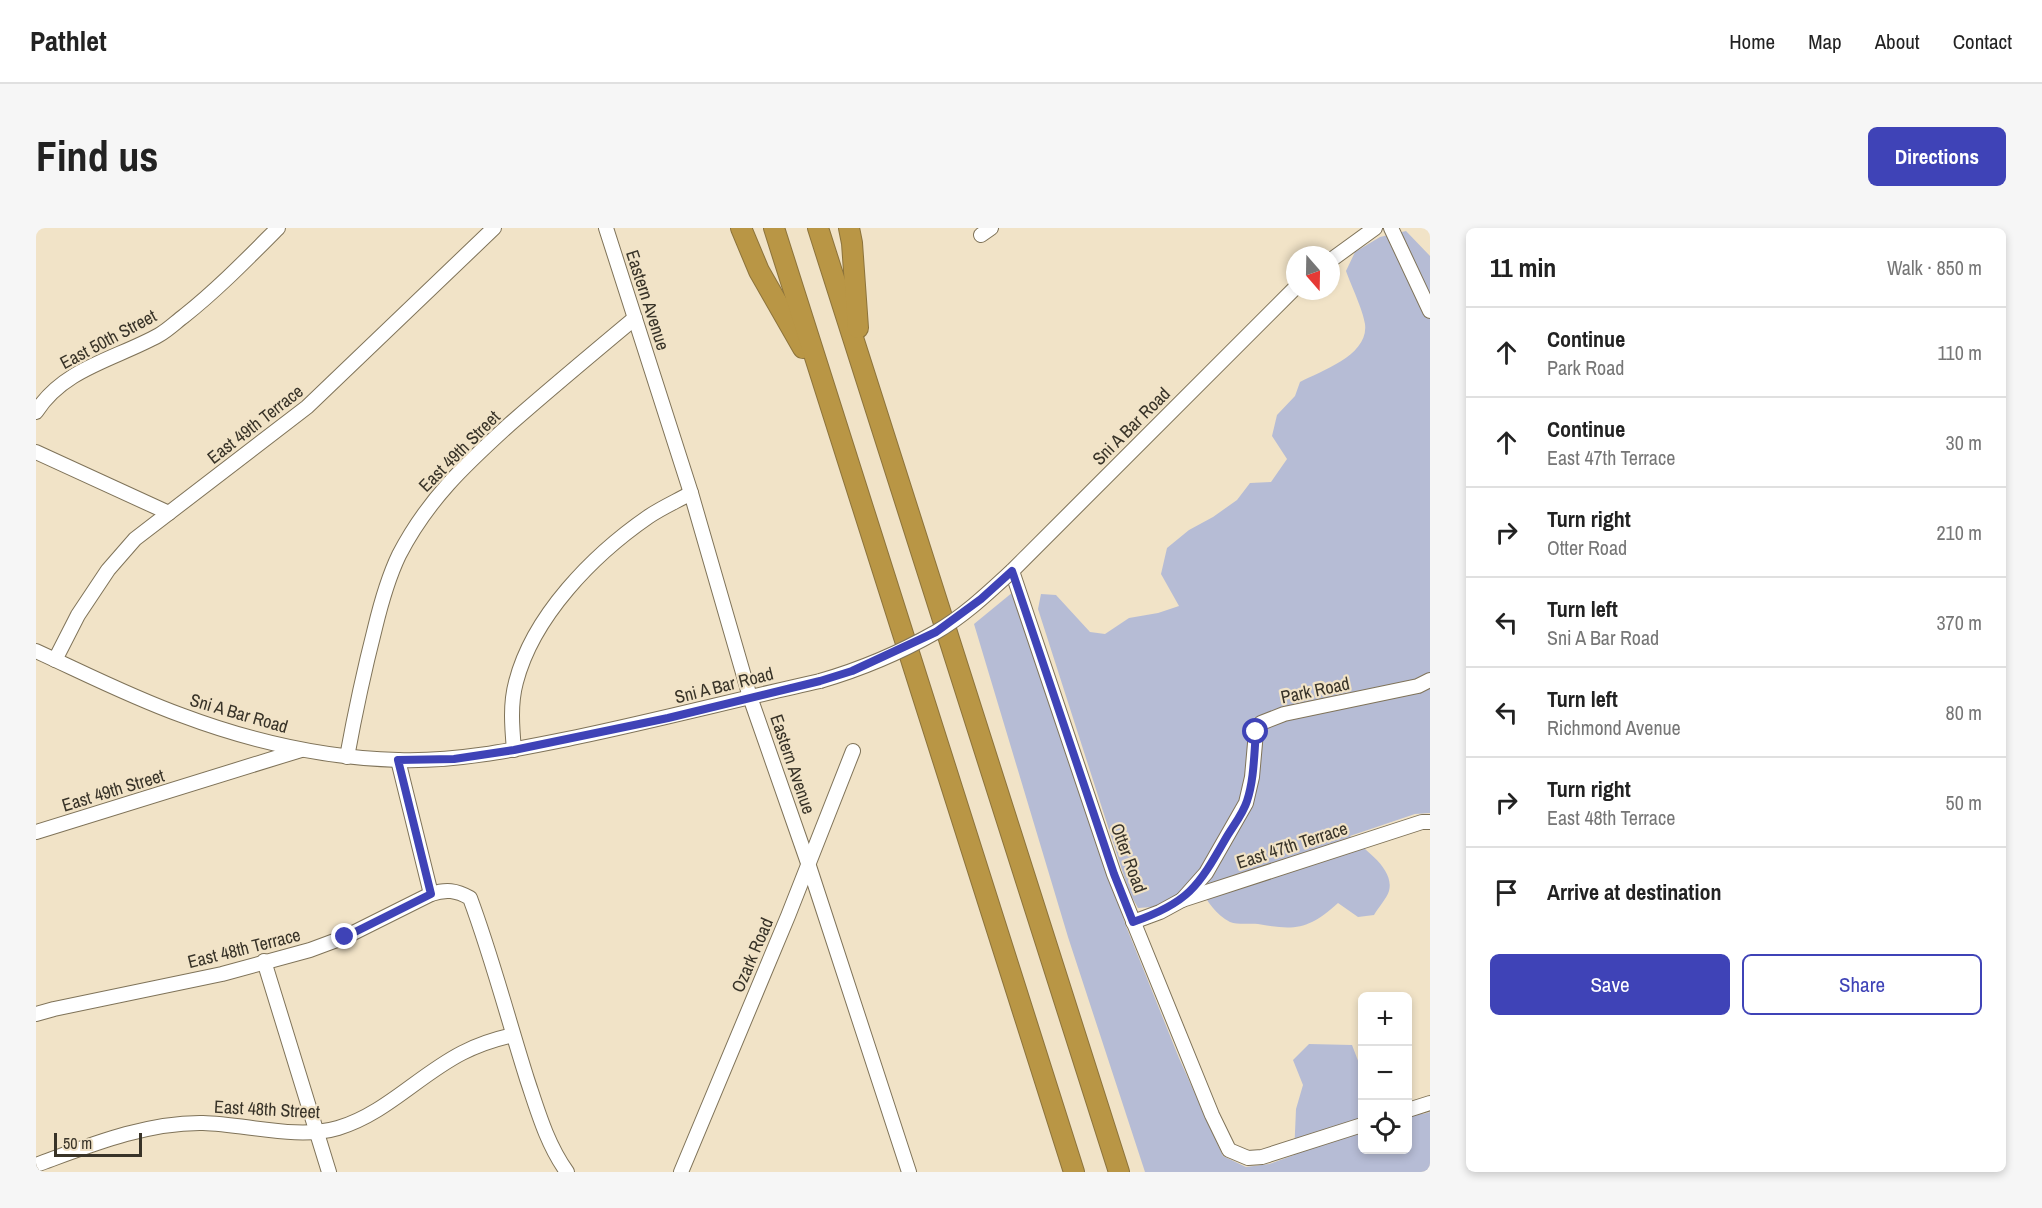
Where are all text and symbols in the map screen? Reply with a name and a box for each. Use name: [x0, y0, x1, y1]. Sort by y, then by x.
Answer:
text: Pathlet: [30, 22, 107, 60]
text: Home: [1729, 27, 1775, 56]
text: Map: [1808, 27, 1842, 56]
text: About: [1875, 27, 1920, 56]
text: Contact: [1953, 27, 2012, 56]
button: Directions: [1868, 127, 2006, 186]
text: Find us: [36, 128, 158, 184]
north arrow: [1286, 246, 1340, 300]
street label: Eastern Avenue: [620, 247, 676, 353]
text: 11 min: [1490, 250, 1556, 285]
text: Walk · 850 m: [1887, 254, 1982, 281]
street label: East 50th Street: [55, 303, 161, 375]
text: Continue: [1547, 324, 1625, 354]
icon: ahead: [1490, 336, 1523, 369]
text: 110 m: [1938, 339, 1982, 366]
text: Park Road: [1547, 354, 1624, 381]
street label: East 49th Terrace: [202, 379, 308, 469]
street label: Sni A Bar Road: [1086, 381, 1176, 471]
street label: East 49th Street: [413, 405, 505, 497]
text: Continue: [1547, 414, 1625, 444]
icon: ahead: [1490, 426, 1523, 459]
text: 30 m: [1946, 429, 1982, 456]
text: East 47th Terrace: [1547, 444, 1675, 471]
text: Turn right: [1547, 504, 1631, 534]
icon: right: [1490, 516, 1523, 549]
text: 210 m: [1936, 519, 1982, 546]
text: Otter Road: [1547, 534, 1627, 561]
text: Turn left: [1547, 594, 1618, 624]
icon: left: [1490, 606, 1523, 639]
text: 370 m: [1936, 609, 1982, 636]
text: Sni A Bar Road: [1547, 624, 1659, 651]
street label: Sni A Bar Road: [672, 661, 776, 709]
street label: Park Road: [1278, 671, 1352, 709]
text: Turn left: [1547, 684, 1618, 714]
street label: Sni A Bar Road: [187, 687, 291, 739]
icon: left: [1490, 696, 1523, 729]
text: 80 m: [1946, 699, 1982, 726]
street label: Eastern Avenue: [764, 711, 822, 817]
text: Richmond Avenue: [1547, 714, 1681, 741]
route start: [1242, 718, 1268, 744]
street label: East 49th Street: [59, 763, 167, 817]
text: Turn right: [1547, 774, 1631, 804]
icon: right: [1490, 786, 1523, 819]
text: 50 m: [1946, 789, 1982, 816]
text: East 48th Terrace: [1547, 804, 1675, 831]
street label: East 47th Terrace: [1233, 815, 1351, 875]
street label: Otter Road: [1105, 820, 1153, 896]
icon: arrive: [1490, 876, 1523, 909]
text: Arrive at destination: [1547, 877, 1721, 907]
street label: Ozark Road: [725, 914, 779, 996]
street label: East 48th Terrace: [185, 922, 303, 974]
route end: [331, 923, 357, 949]
button: Save: [1490, 954, 1730, 1015]
button: Share: [1742, 954, 1982, 1015]
map controls: [1358, 992, 1412, 1154]
button: +: [1358, 992, 1412, 1046]
button: −: [1358, 1046, 1412, 1100]
street label: East 48th Street: [213, 1094, 321, 1124]
button: locate: [1358, 1100, 1412, 1154]
scale bar: [54, 1130, 142, 1158]
text: 50 m: [63, 1132, 92, 1154]

